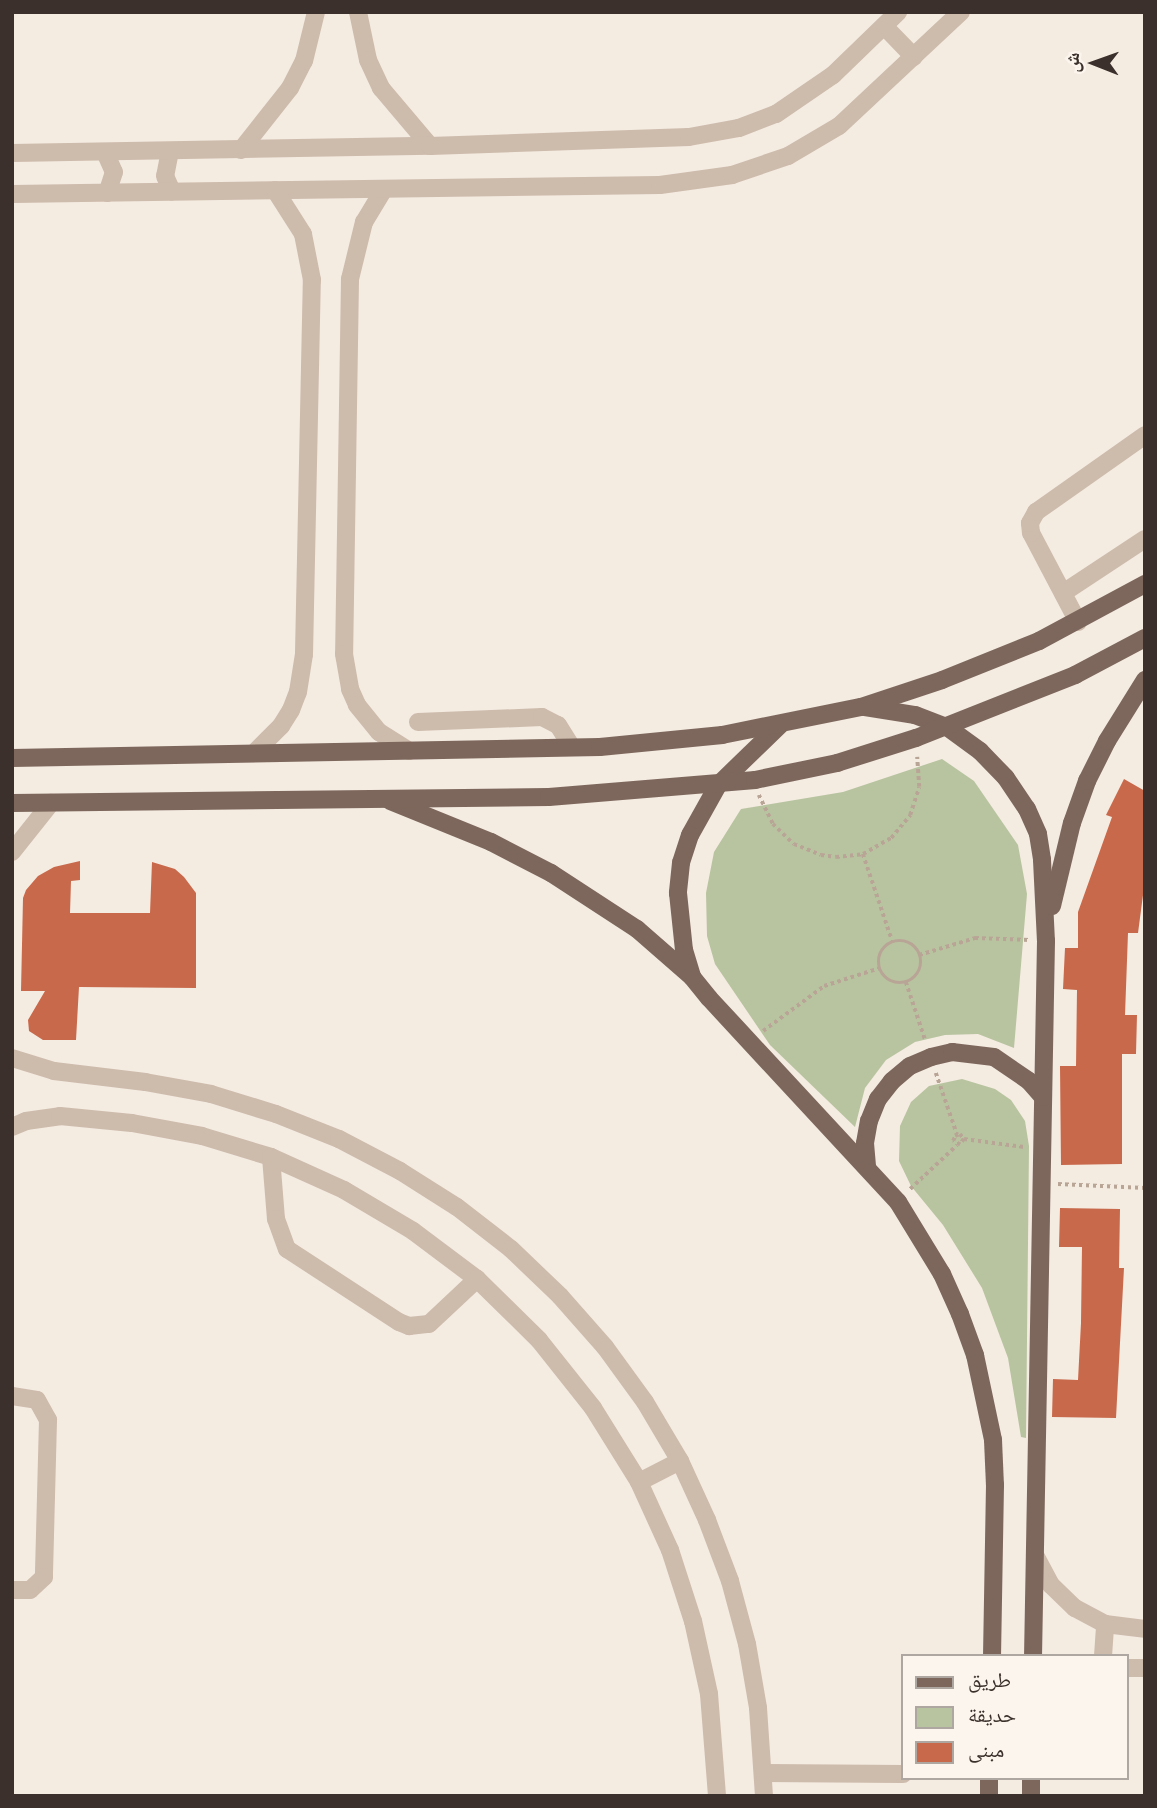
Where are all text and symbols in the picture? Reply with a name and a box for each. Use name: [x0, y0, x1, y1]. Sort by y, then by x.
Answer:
north arrow: [1059, 28, 1129, 98]
text: ش: [1062, 52, 1083, 73]
legend: [902, 1654, 1129, 1780]
text: طريق: [968, 1668, 1011, 1691]
text: حديقة: [968, 1703, 1016, 1726]
text: مبنى: [968, 1738, 1004, 1761]

